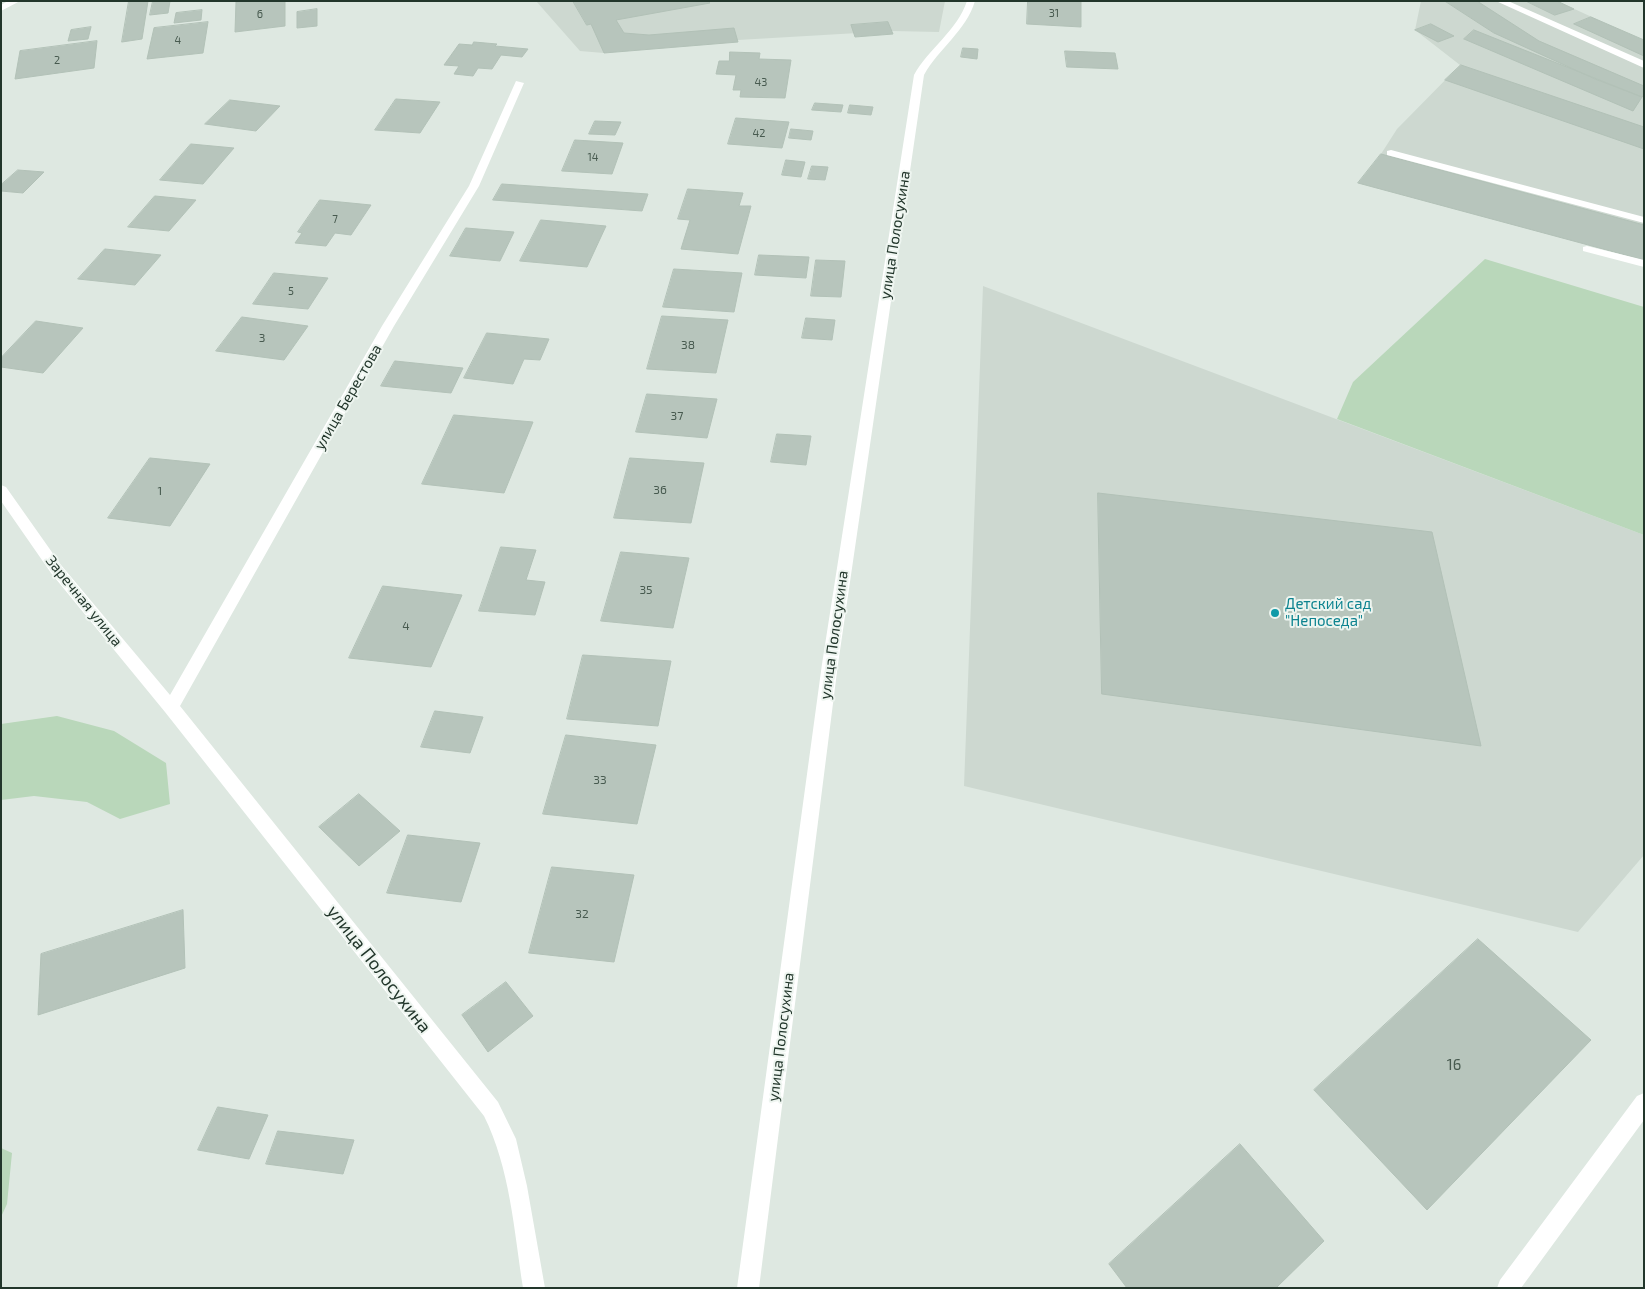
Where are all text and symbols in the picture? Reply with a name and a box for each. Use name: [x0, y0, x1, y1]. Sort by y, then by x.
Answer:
house number: 31: [1049, 6, 1059, 20]
house number: 6: [257, 7, 263, 21]
house number: 4: [175, 33, 181, 47]
house number: 2: [54, 53, 60, 67]
house number: 43: [755, 75, 767, 89]
house number: 42: [753, 126, 765, 140]
house number: 14: [587, 150, 599, 164]
street label: улица Полосухина: [876, 169, 914, 301]
house number: 7: [332, 212, 338, 226]
house number: 5: [288, 284, 294, 298]
house number: 3: [259, 331, 265, 345]
house number: 38: [681, 338, 695, 352]
street label: улица Берестова: [310, 341, 386, 453]
house number: 37: [671, 409, 683, 423]
house number: 36: [653, 483, 667, 497]
house number: 1: [158, 484, 162, 498]
street label: Заречная улица: [42, 552, 126, 650]
street label: улица Полосухина: [816, 569, 852, 701]
house number: 35: [639, 583, 653, 597]
place label: Детский сад "Непоседа": [1285, 595, 1371, 630]
marker: Детский сад "Непоседа": [1269, 607, 1281, 619]
house number: 4: [402, 619, 410, 633]
house number: 33: [593, 773, 607, 787]
street label: улица Полосухина: [323, 901, 435, 1037]
house number: 32: [575, 907, 589, 921]
street label: улица Полосухина: [764, 971, 798, 1103]
house number: 16: [1447, 1056, 1461, 1074]

